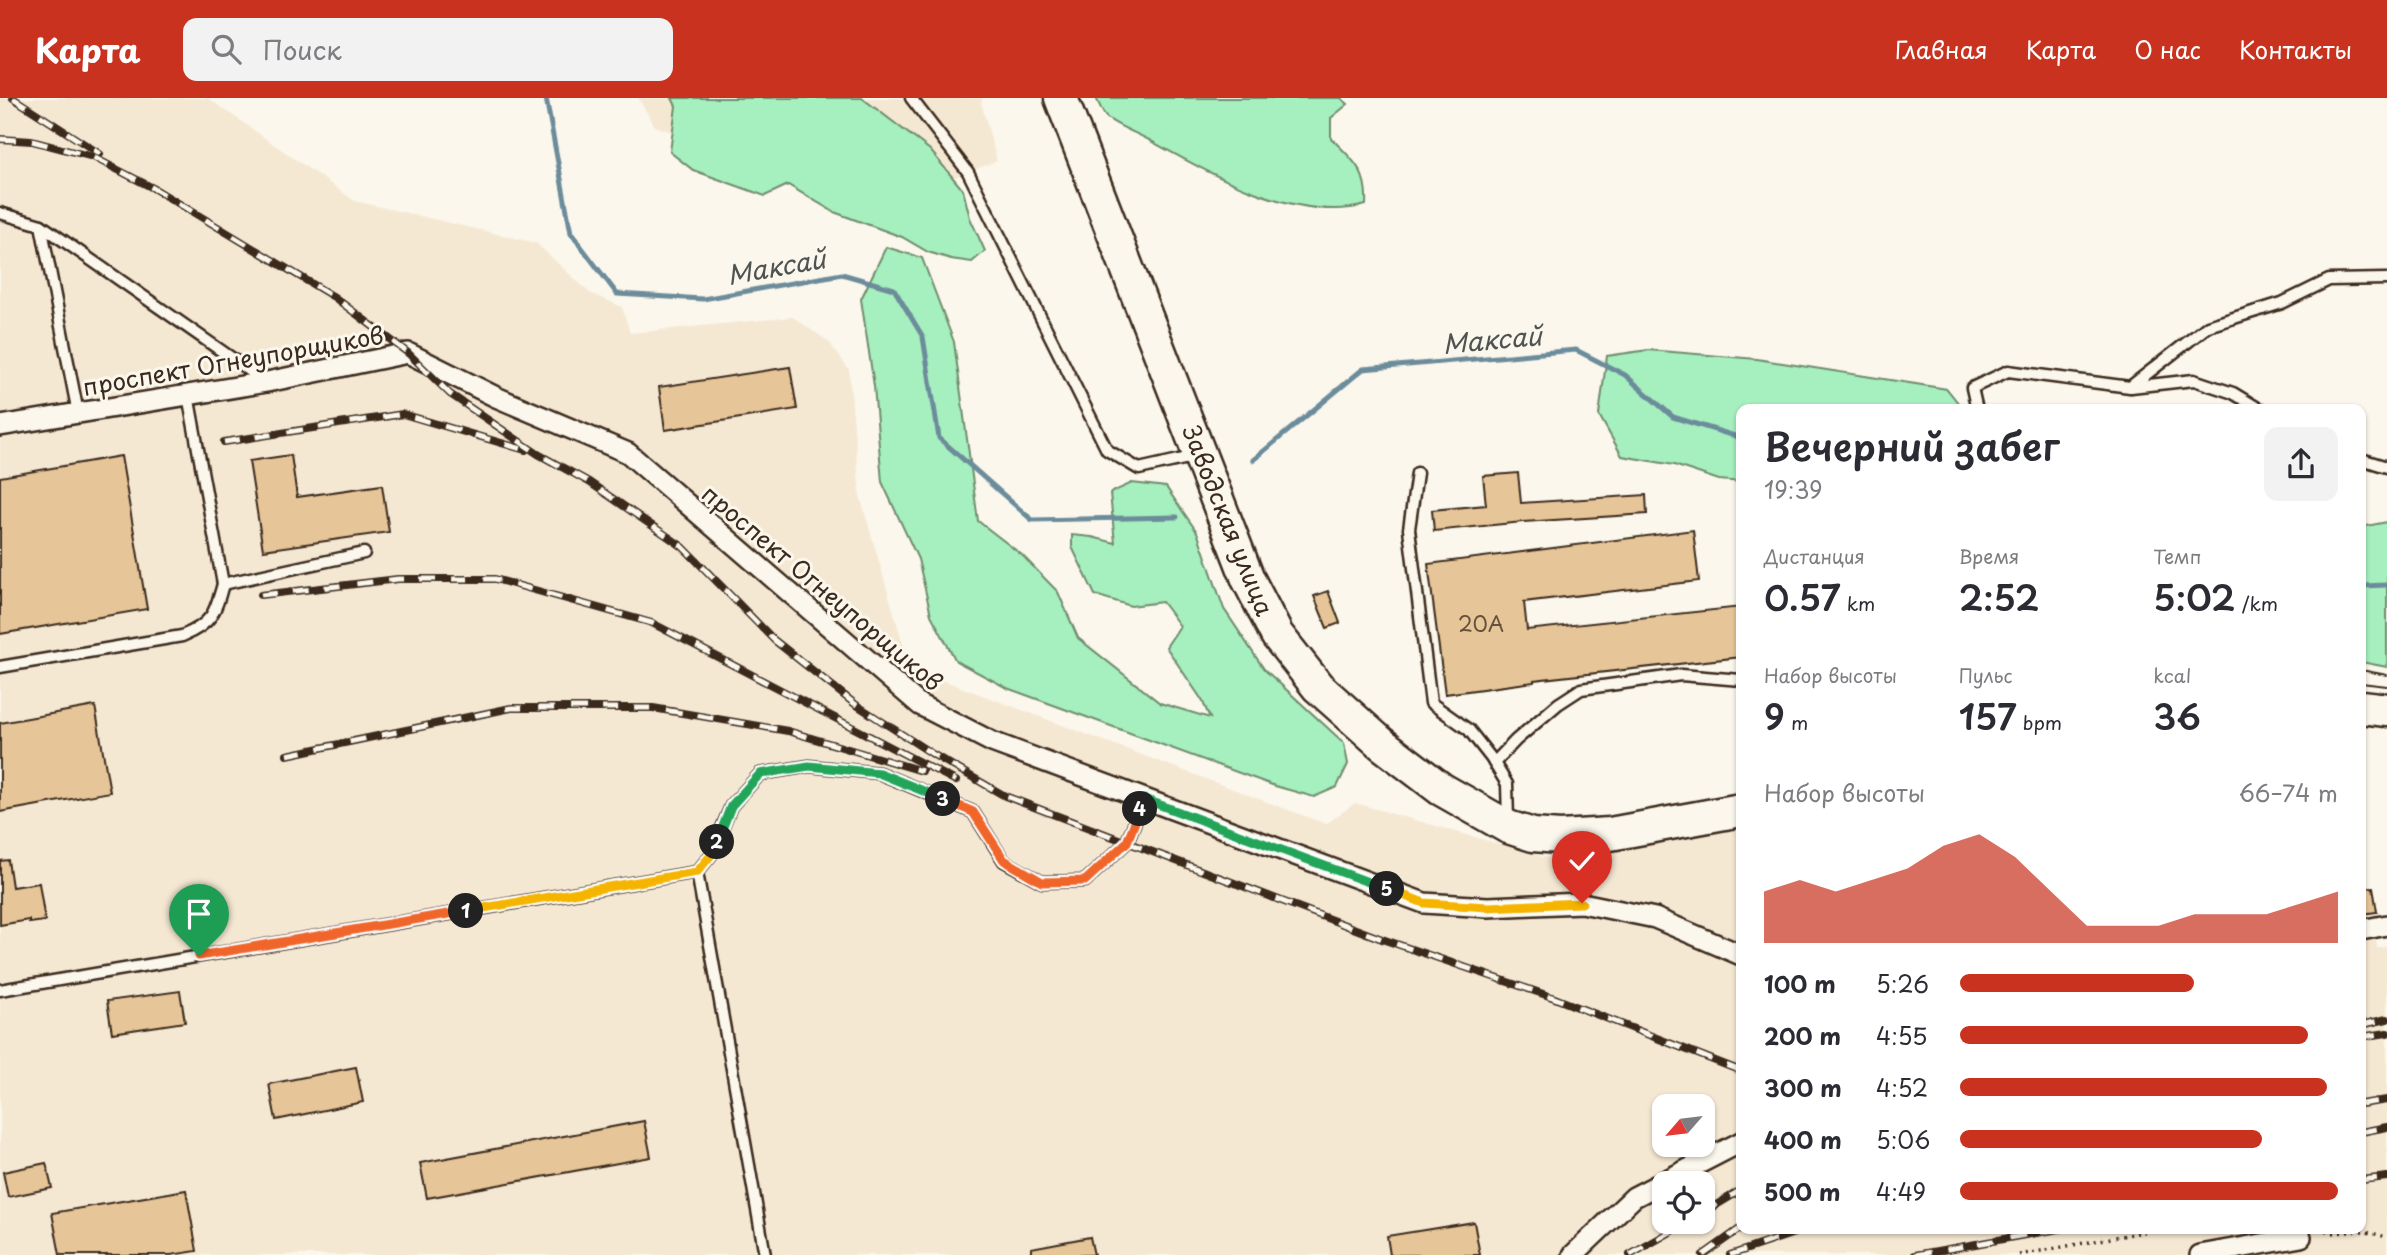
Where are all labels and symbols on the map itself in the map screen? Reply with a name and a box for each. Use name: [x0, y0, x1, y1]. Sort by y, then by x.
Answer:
water label: Максай: [724, 238, 832, 294]
water label: Максай: [1441, 315, 1547, 363]
street label: проспект Огнеупорщиков: [80, 316, 386, 404]
street label: Заводская улица: [1174, 419, 1284, 621]
street label: проспект Огнеупорщиков: [695, 475, 951, 699]
house number: 20А: [1458, 607, 1504, 639]
pin: 3: [926, 782, 960, 816]
pin: 4: [1122, 792, 1158, 826]
pin: 2: [700, 824, 734, 860]
pin: [1552, 831, 1612, 903]
pin: 5: [1370, 872, 1404, 906]
pin: [169, 884, 229, 956]
pin: 1: [448, 894, 484, 928]
north arrow: [1652, 1094, 1715, 1157]

